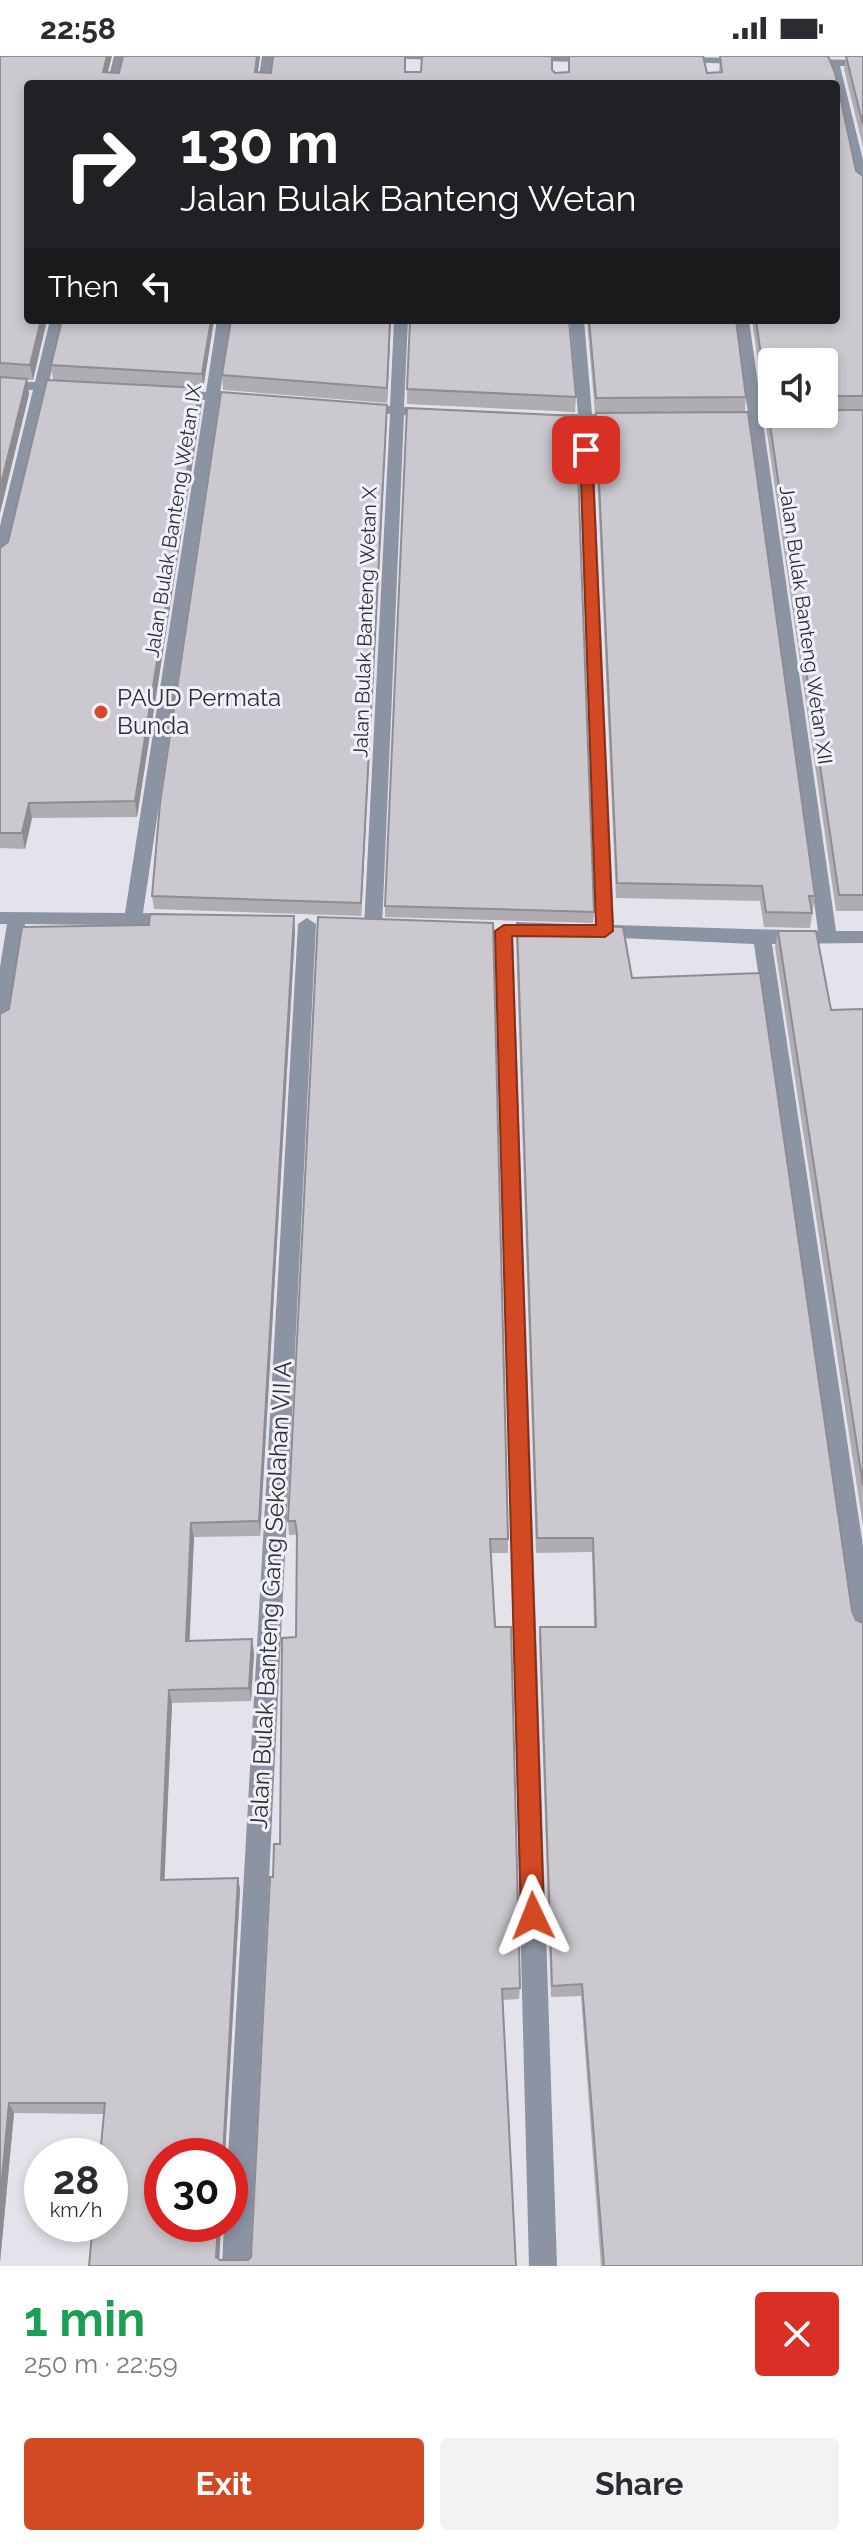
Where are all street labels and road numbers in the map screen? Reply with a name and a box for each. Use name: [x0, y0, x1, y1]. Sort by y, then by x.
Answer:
street label: Jalan Bulak Banteng Wetan IX: [140, 382, 207, 659]
street label: Jalan Bulak Banteng Wetan XII: [775, 484, 837, 766]
street label: Jalan Bulak Banteng Wetan X: [348, 486, 382, 758]
street label: Jalan Bulak Banteng Gang Sekolahan VII A: [244, 1360, 297, 1830]

